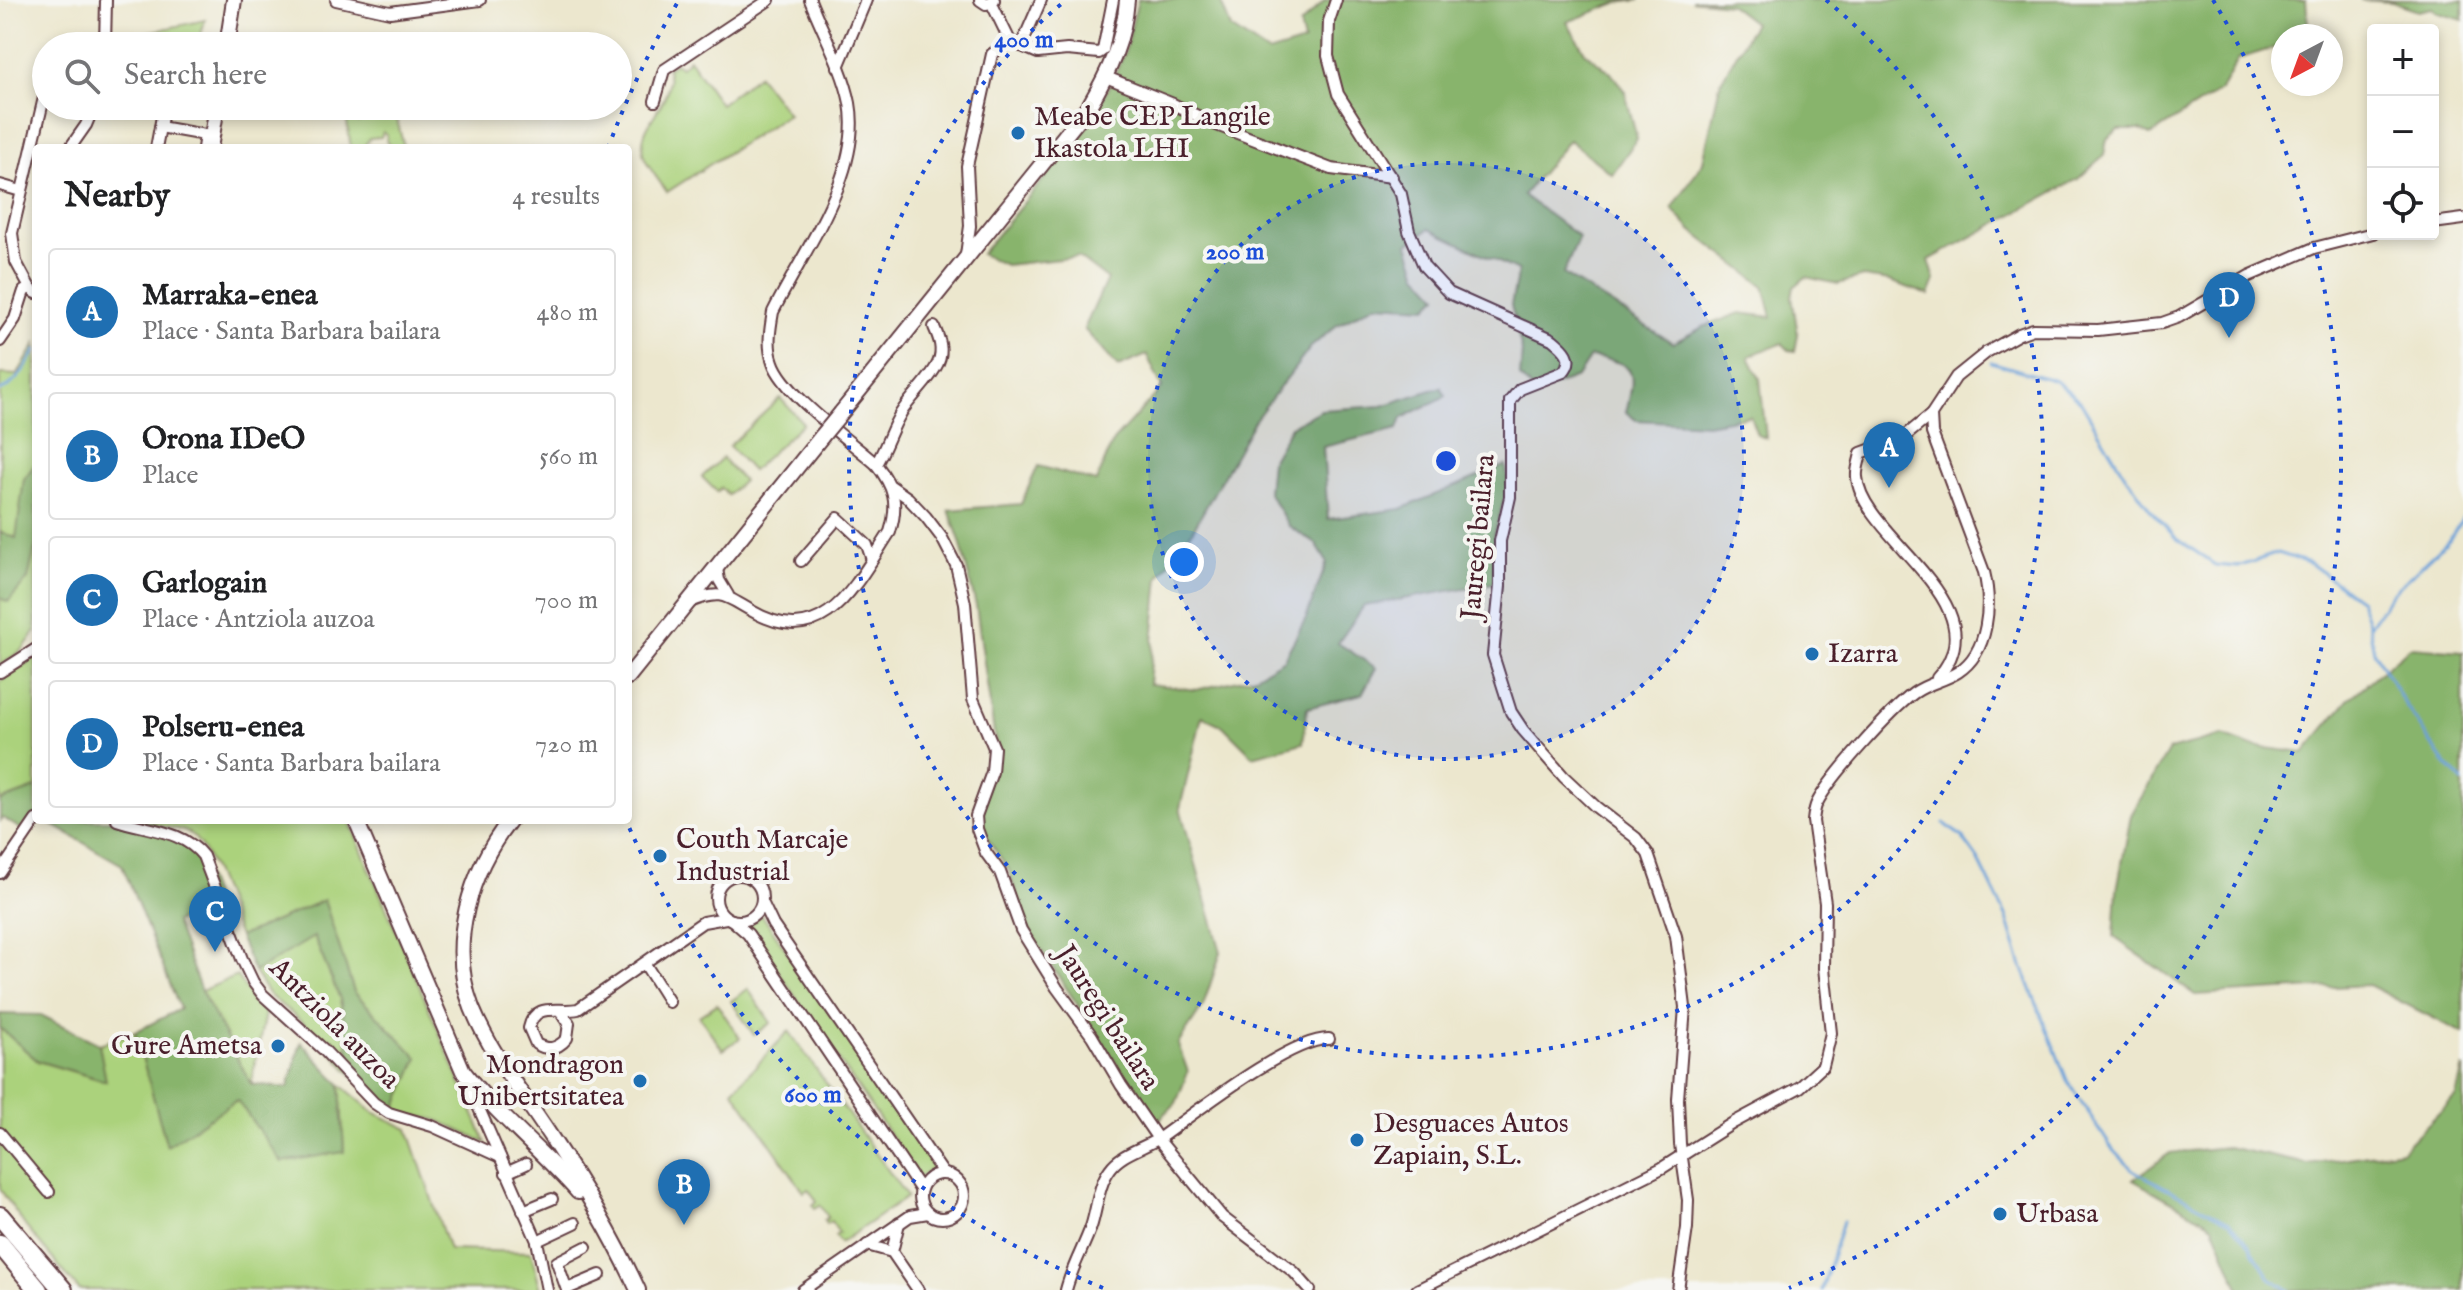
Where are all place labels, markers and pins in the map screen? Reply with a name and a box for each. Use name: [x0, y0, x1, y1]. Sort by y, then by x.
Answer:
place label: Meabe CEP Langile Ikastola LHI: [1034, 100, 1271, 167]
marker: Meabe CEP Langile Ikastola LHI: [1009, 124, 1027, 142]
pin: D: [2203, 272, 2255, 338]
pin: A: [1863, 422, 1915, 488]
centre of rings: [1432, 447, 1460, 475]
place label: Izarra: [1828, 637, 1899, 672]
marker: Izarra: [1803, 645, 1821, 663]
place label: Couth Marcaje Industrial: [676, 823, 849, 890]
marker: Couth Marcaje Industrial: [651, 847, 669, 865]
pin: C: [189, 886, 241, 952]
place label: Gure Ametsa: [111, 1029, 263, 1064]
marker: Gure Ametsa: [269, 1037, 287, 1055]
place label: Mondragon Unibertsitatea: [457, 1048, 625, 1115]
marker: Mondragon Unibertsitatea: [631, 1072, 649, 1090]
place label: Desguaces Autos Zapiain, S.L.: [1373, 1107, 1569, 1174]
marker: Desguaces Autos Zapiain, S.L.: [1348, 1131, 1366, 1149]
pin: B: [658, 1159, 710, 1225]
place label: Urbasa: [2016, 1197, 2099, 1232]
marker: Urbasa: [1991, 1205, 2009, 1223]

